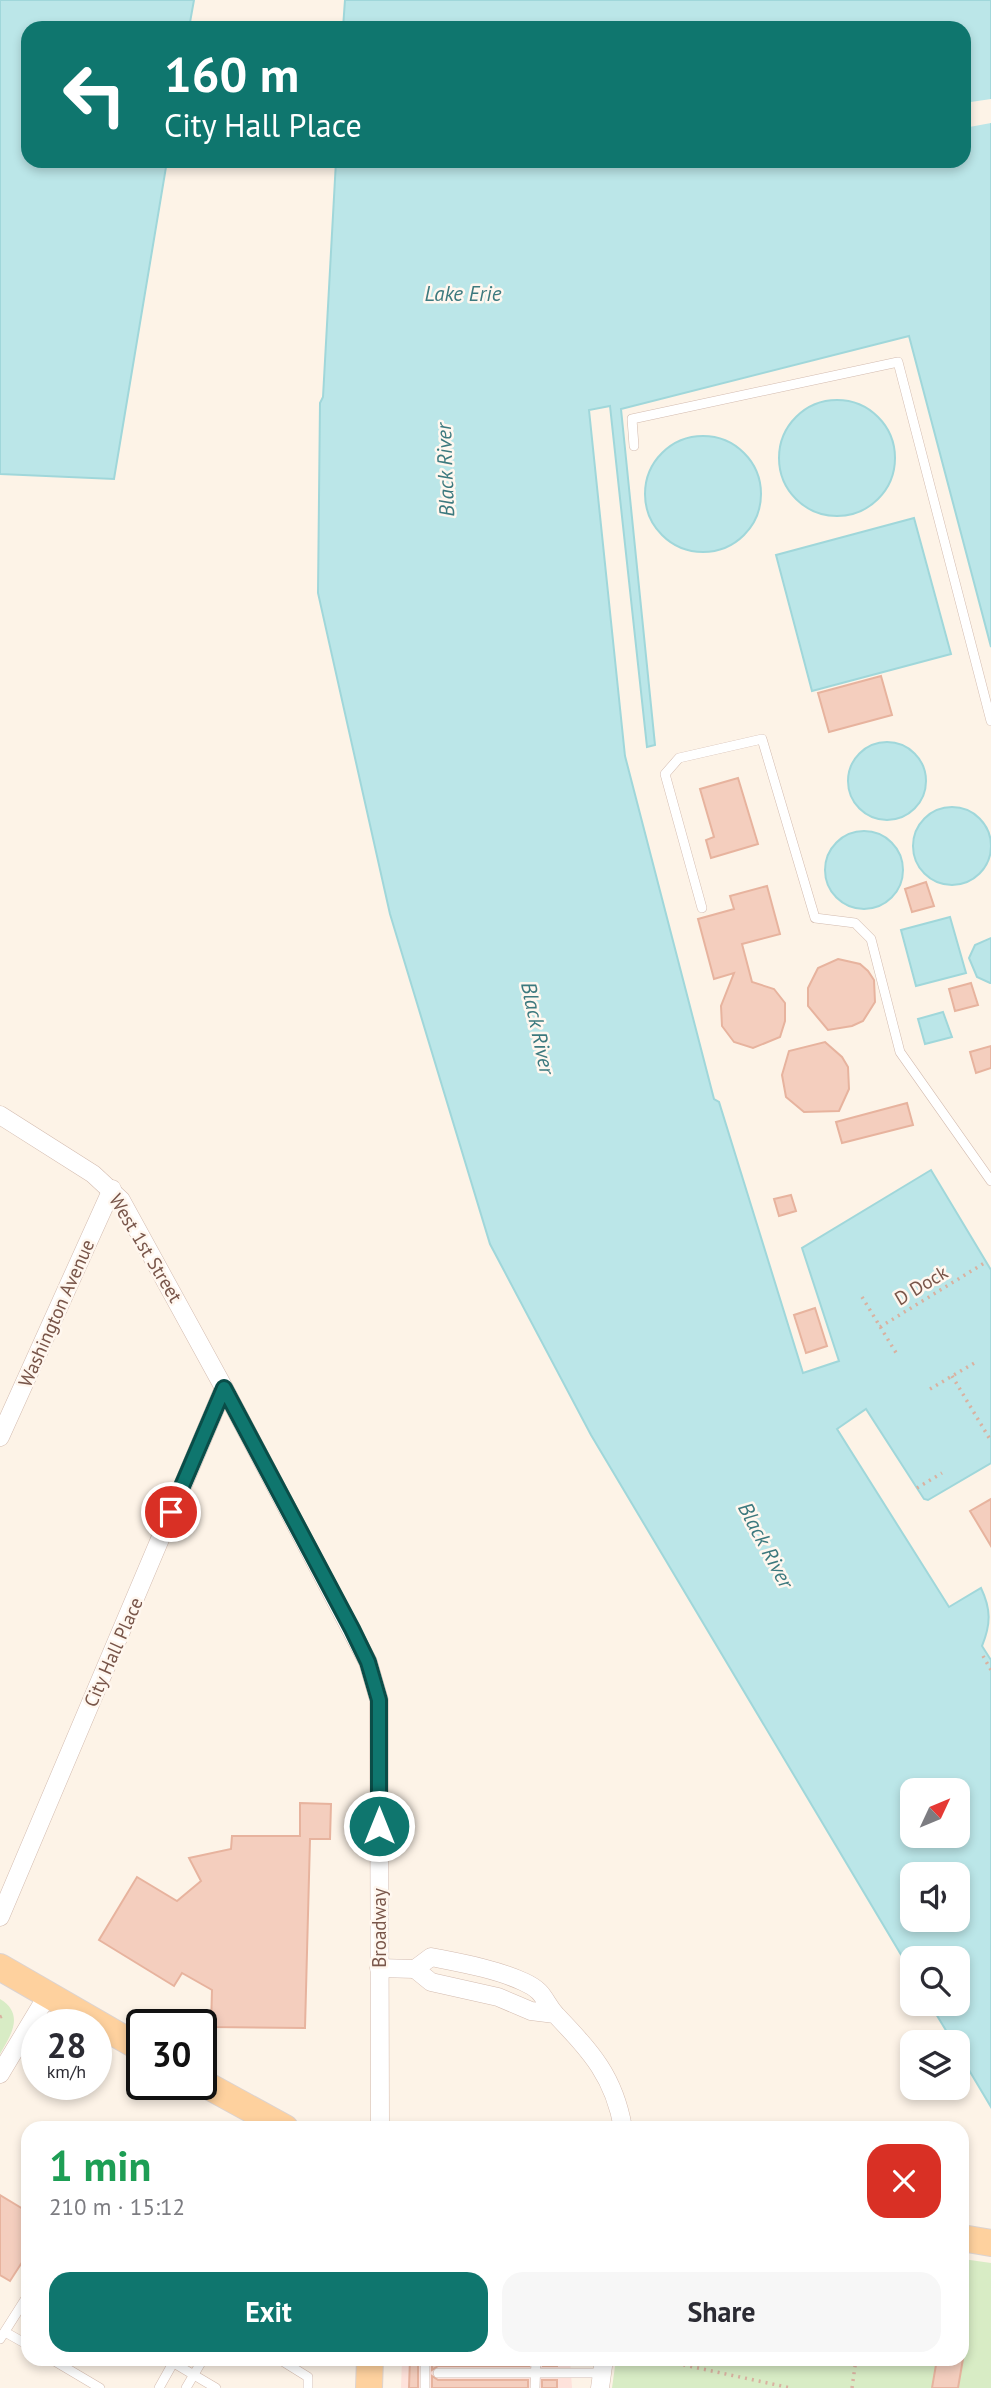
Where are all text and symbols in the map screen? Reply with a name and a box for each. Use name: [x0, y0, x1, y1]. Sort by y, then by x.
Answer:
text: 160 m: [164, 42, 299, 106]
icon: left: [49, 49, 140, 140]
text: City Hall Place: [164, 104, 362, 146]
water label: Lake Erie: [425, 280, 502, 307]
water label: Black River: [430, 421, 460, 517]
water label: Black River: [515, 979, 561, 1079]
street label: West 1st Street: [104, 1189, 188, 1307]
street label: Washington Avenue: [13, 1235, 99, 1391]
street label: D Dock: [890, 1260, 952, 1310]
pin: [141, 1482, 201, 1542]
icon: arrive: [152, 1493, 190, 1531]
water label: Black River: [732, 1497, 801, 1595]
street label: City Hall Place: [78, 1594, 148, 1710]
north arrow: [900, 1778, 970, 1848]
map controls: [900, 1778, 970, 2100]
position arrow: [342, 1789, 416, 1863]
button: sound: [900, 1862, 970, 1932]
street label: Broadway: [367, 1888, 391, 1968]
button: search: [900, 1946, 970, 2016]
speed limit sign: 30: [126, 2009, 217, 2100]
text: 28: [47, 2022, 86, 2068]
button: layers: [900, 2030, 970, 2100]
text: km/h: [47, 2060, 86, 2083]
text: 1 min: [49, 2138, 151, 2193]
button: close: [867, 2144, 941, 2218]
text: 210 m · 15:12: [49, 2192, 185, 2221]
button: Exit: [49, 2272, 488, 2352]
button: Share: [502, 2272, 941, 2352]

